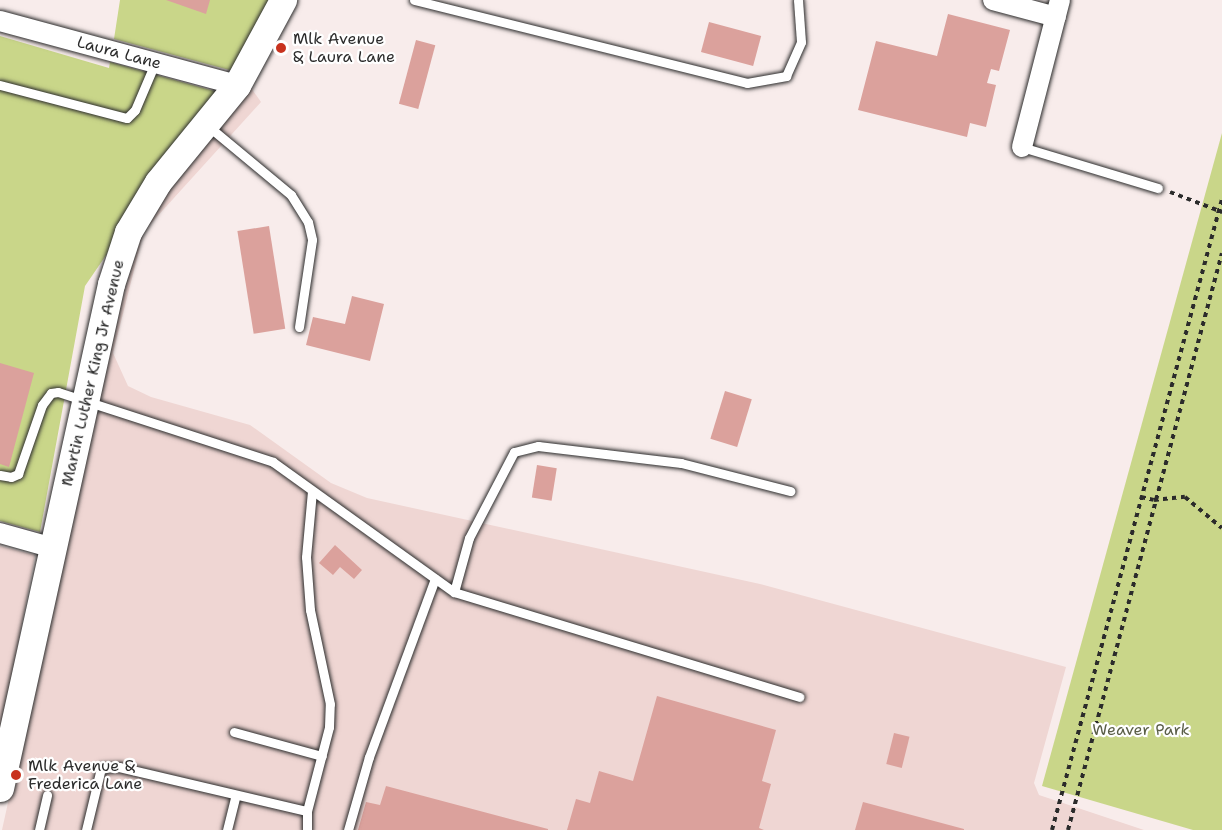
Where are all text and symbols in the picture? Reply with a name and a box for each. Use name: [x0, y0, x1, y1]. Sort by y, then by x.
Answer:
place label: Mlk Avenue & Laura Lane: [293, 29, 395, 67]
street label: Laura Lane: [75, 33, 163, 73]
marker: Mlk Avenue & Laura Lane: [274, 41, 288, 55]
street label: Martin Luther King Jr Avenue: [58, 258, 128, 488]
park label: Weaver Park: [1092, 720, 1190, 740]
place label: Mlk Avenue & Frederica Lane: [28, 756, 142, 794]
marker: Mlk Avenue & Frederica Lane: [9, 768, 23, 782]

